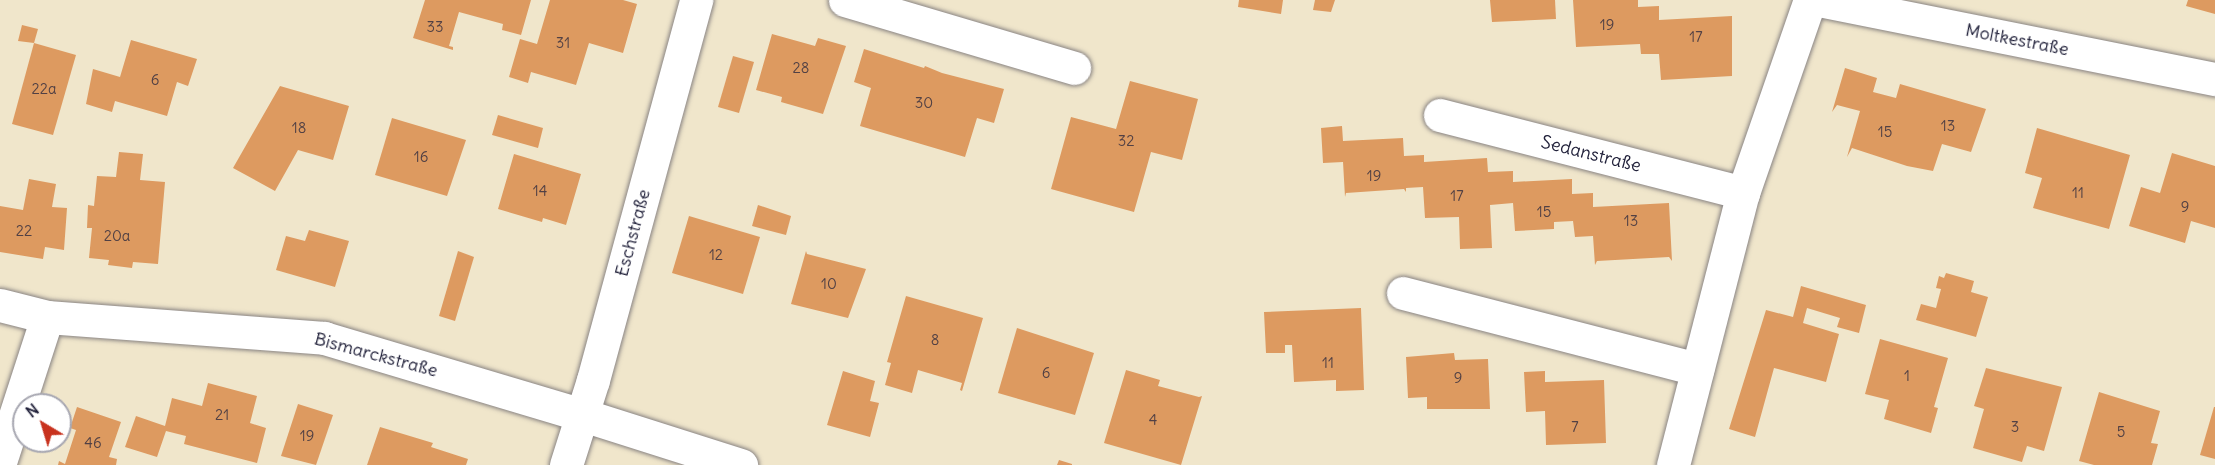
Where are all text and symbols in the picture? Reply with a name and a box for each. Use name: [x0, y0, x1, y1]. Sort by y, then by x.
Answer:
house number: 19: [1600, 16, 1614, 34]
house number: 33: [426, 18, 444, 36]
street label: Moltkestraße: [1964, 19, 2070, 61]
house number: 17: [1689, 28, 1703, 46]
house number: 31: [556, 34, 570, 52]
house number: 28: [793, 59, 809, 77]
house number: 6: [151, 71, 159, 89]
house number: 22a: [31, 80, 57, 98]
house number: 30: [915, 94, 933, 112]
house number: 13: [1941, 117, 1955, 135]
house number: 18: [292, 119, 306, 137]
house number: 15: [1878, 123, 1892, 141]
street label: Sedanstraße: [1539, 131, 1643, 177]
house number: 32: [1118, 132, 1134, 150]
house number: 16: [414, 148, 428, 166]
house number: 19: [1367, 167, 1381, 185]
house number: 14: [533, 182, 547, 200]
house number: 11: [2072, 184, 2084, 202]
street label: Eschstraße: [611, 187, 655, 279]
house number: 17: [1450, 187, 1464, 205]
house number: 9: [2181, 198, 2189, 216]
house number: 15: [1537, 203, 1551, 221]
house number: 13: [1624, 212, 1638, 230]
house number: 22: [16, 222, 32, 240]
house number: 20a: [104, 227, 130, 245]
house number: 12: [709, 246, 723, 264]
house number: 10: [821, 275, 837, 293]
street label: Bismarckstraße: [312, 328, 440, 382]
house number: 8: [931, 331, 939, 349]
house number: 11: [1322, 354, 1334, 372]
house number: 6: [1042, 364, 1050, 382]
house number: 1: [1904, 367, 1910, 385]
house number: 9: [1454, 369, 1462, 387]
north arrow: [12, 393, 72, 453]
text: N: [22, 399, 43, 422]
house number: 21: [215, 406, 229, 424]
house number: 4: [1149, 411, 1157, 429]
house number: 7: [1571, 418, 1579, 436]
house number: 3: [2011, 418, 2019, 436]
house number: 5: [2117, 423, 2125, 441]
house number: 19: [300, 427, 314, 445]
house number: 46: [84, 434, 102, 452]

